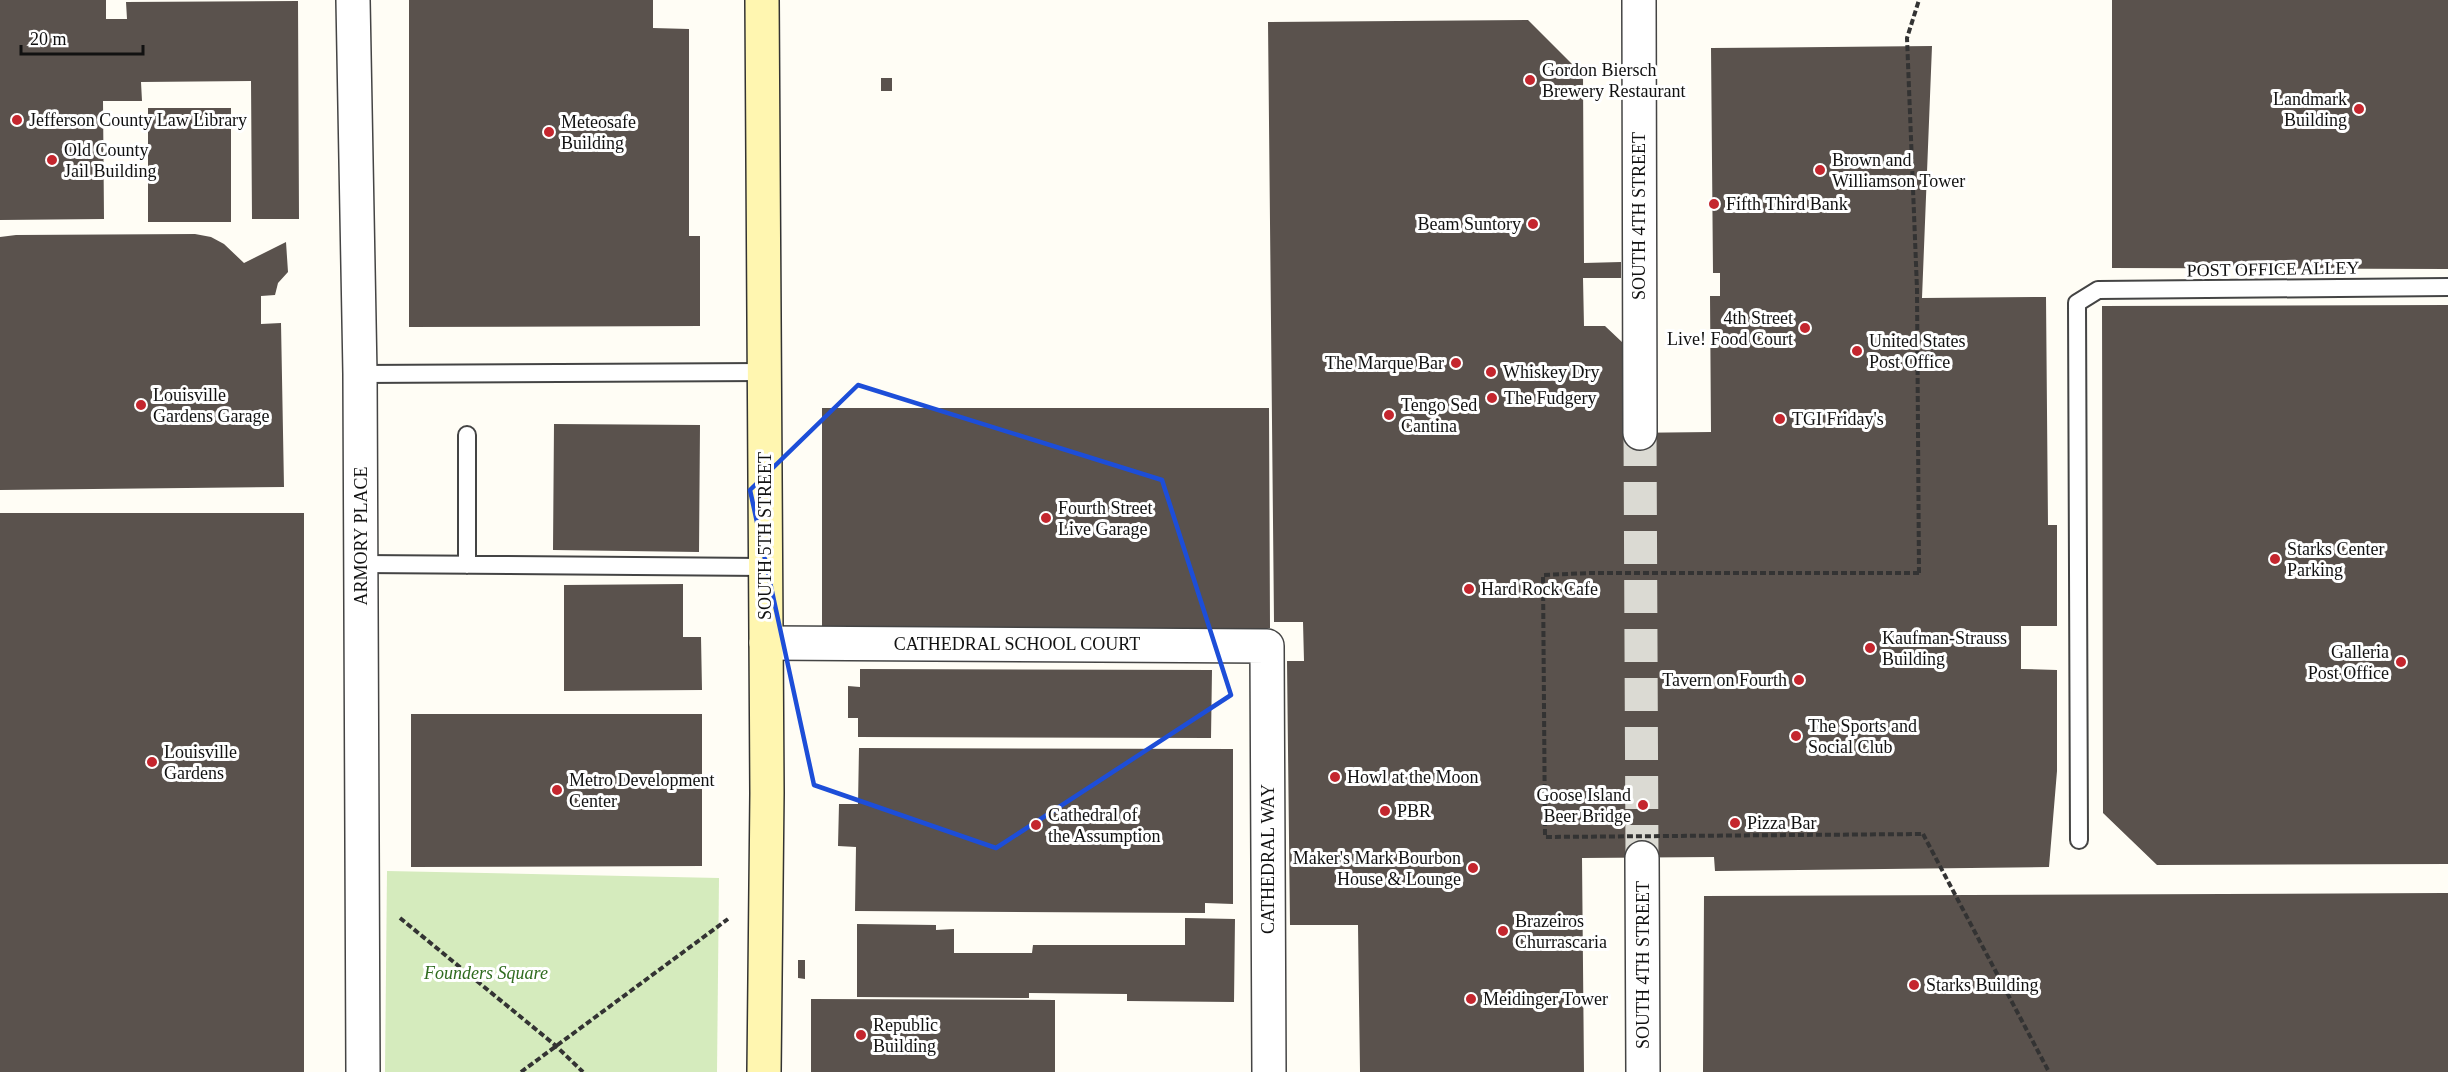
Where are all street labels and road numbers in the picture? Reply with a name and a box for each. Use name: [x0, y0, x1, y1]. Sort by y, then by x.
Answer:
street label: SOUTH 4TH STREET: [1629, 132, 1649, 300]
street label: POST OFFICE ALLEY: [2186, 257, 2360, 281]
street label: SOUTH 5TH STREET: [755, 452, 775, 620]
street label: ARMORY PLACE: [351, 467, 371, 605]
street label: CATHEDRAL SCHOOL COURT: [894, 634, 1140, 654]
street label: CATHEDRAL WAY: [1258, 784, 1278, 934]
street label: SOUTH 4TH STREET: [1633, 881, 1653, 1049]

